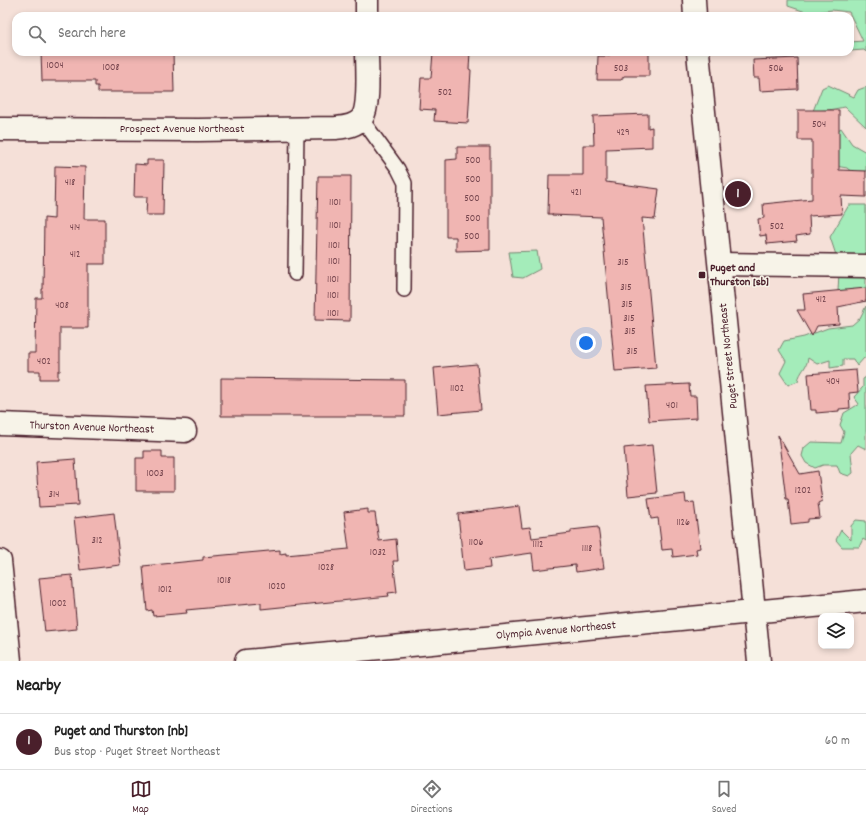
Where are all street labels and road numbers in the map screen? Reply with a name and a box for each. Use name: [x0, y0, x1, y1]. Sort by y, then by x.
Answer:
street label: Prospect Avenue Northeast: [120, 121, 245, 138]
street label: Puget Street Northeast: [715, 302, 743, 410]
street label: Thurston Avenue Northeast: [29, 417, 155, 439]
street label: Olympia Avenue Northeast: [495, 617, 617, 645]

